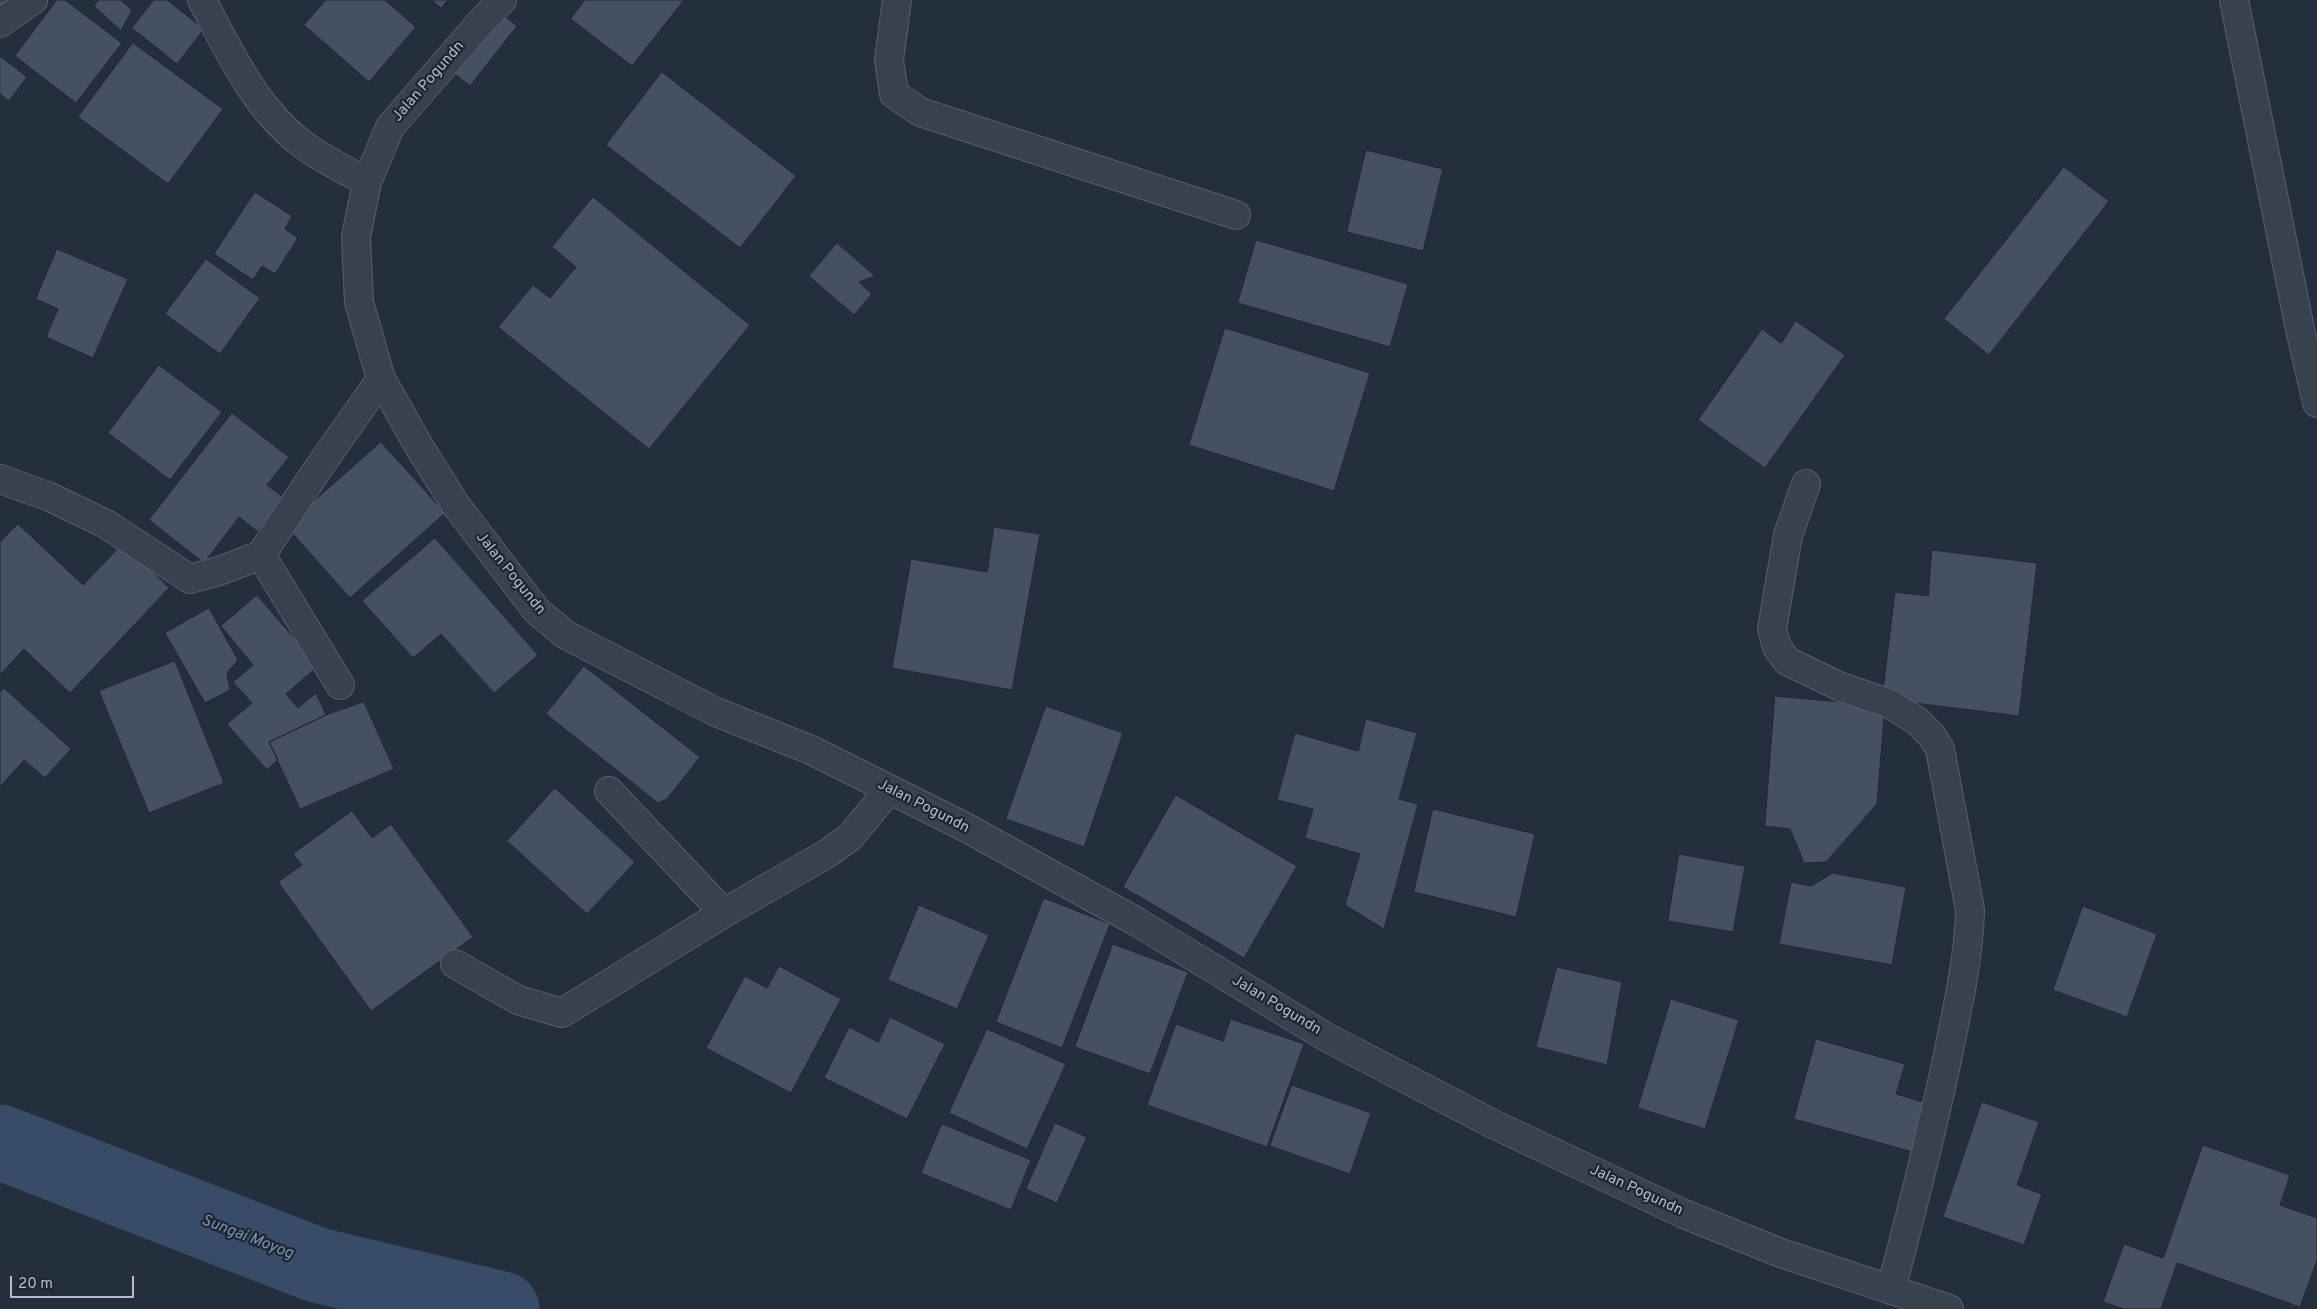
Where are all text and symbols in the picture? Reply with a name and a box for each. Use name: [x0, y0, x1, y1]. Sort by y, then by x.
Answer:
street label: Jalan Pogundn: [389, 38, 469, 126]
street label: Jalan Pogundn: [471, 529, 549, 619]
street label: Jalan Pogundn: [874, 776, 972, 838]
street label: Jalan Pogundn: [1228, 972, 1324, 1040]
street label: Jalan Pogundn: [1587, 1162, 1685, 1220]
water label: Sungai Moyog: [198, 1212, 296, 1264]
scale bar: [12, 1266, 136, 1298]
text: 20 m: [18, 1275, 53, 1294]

